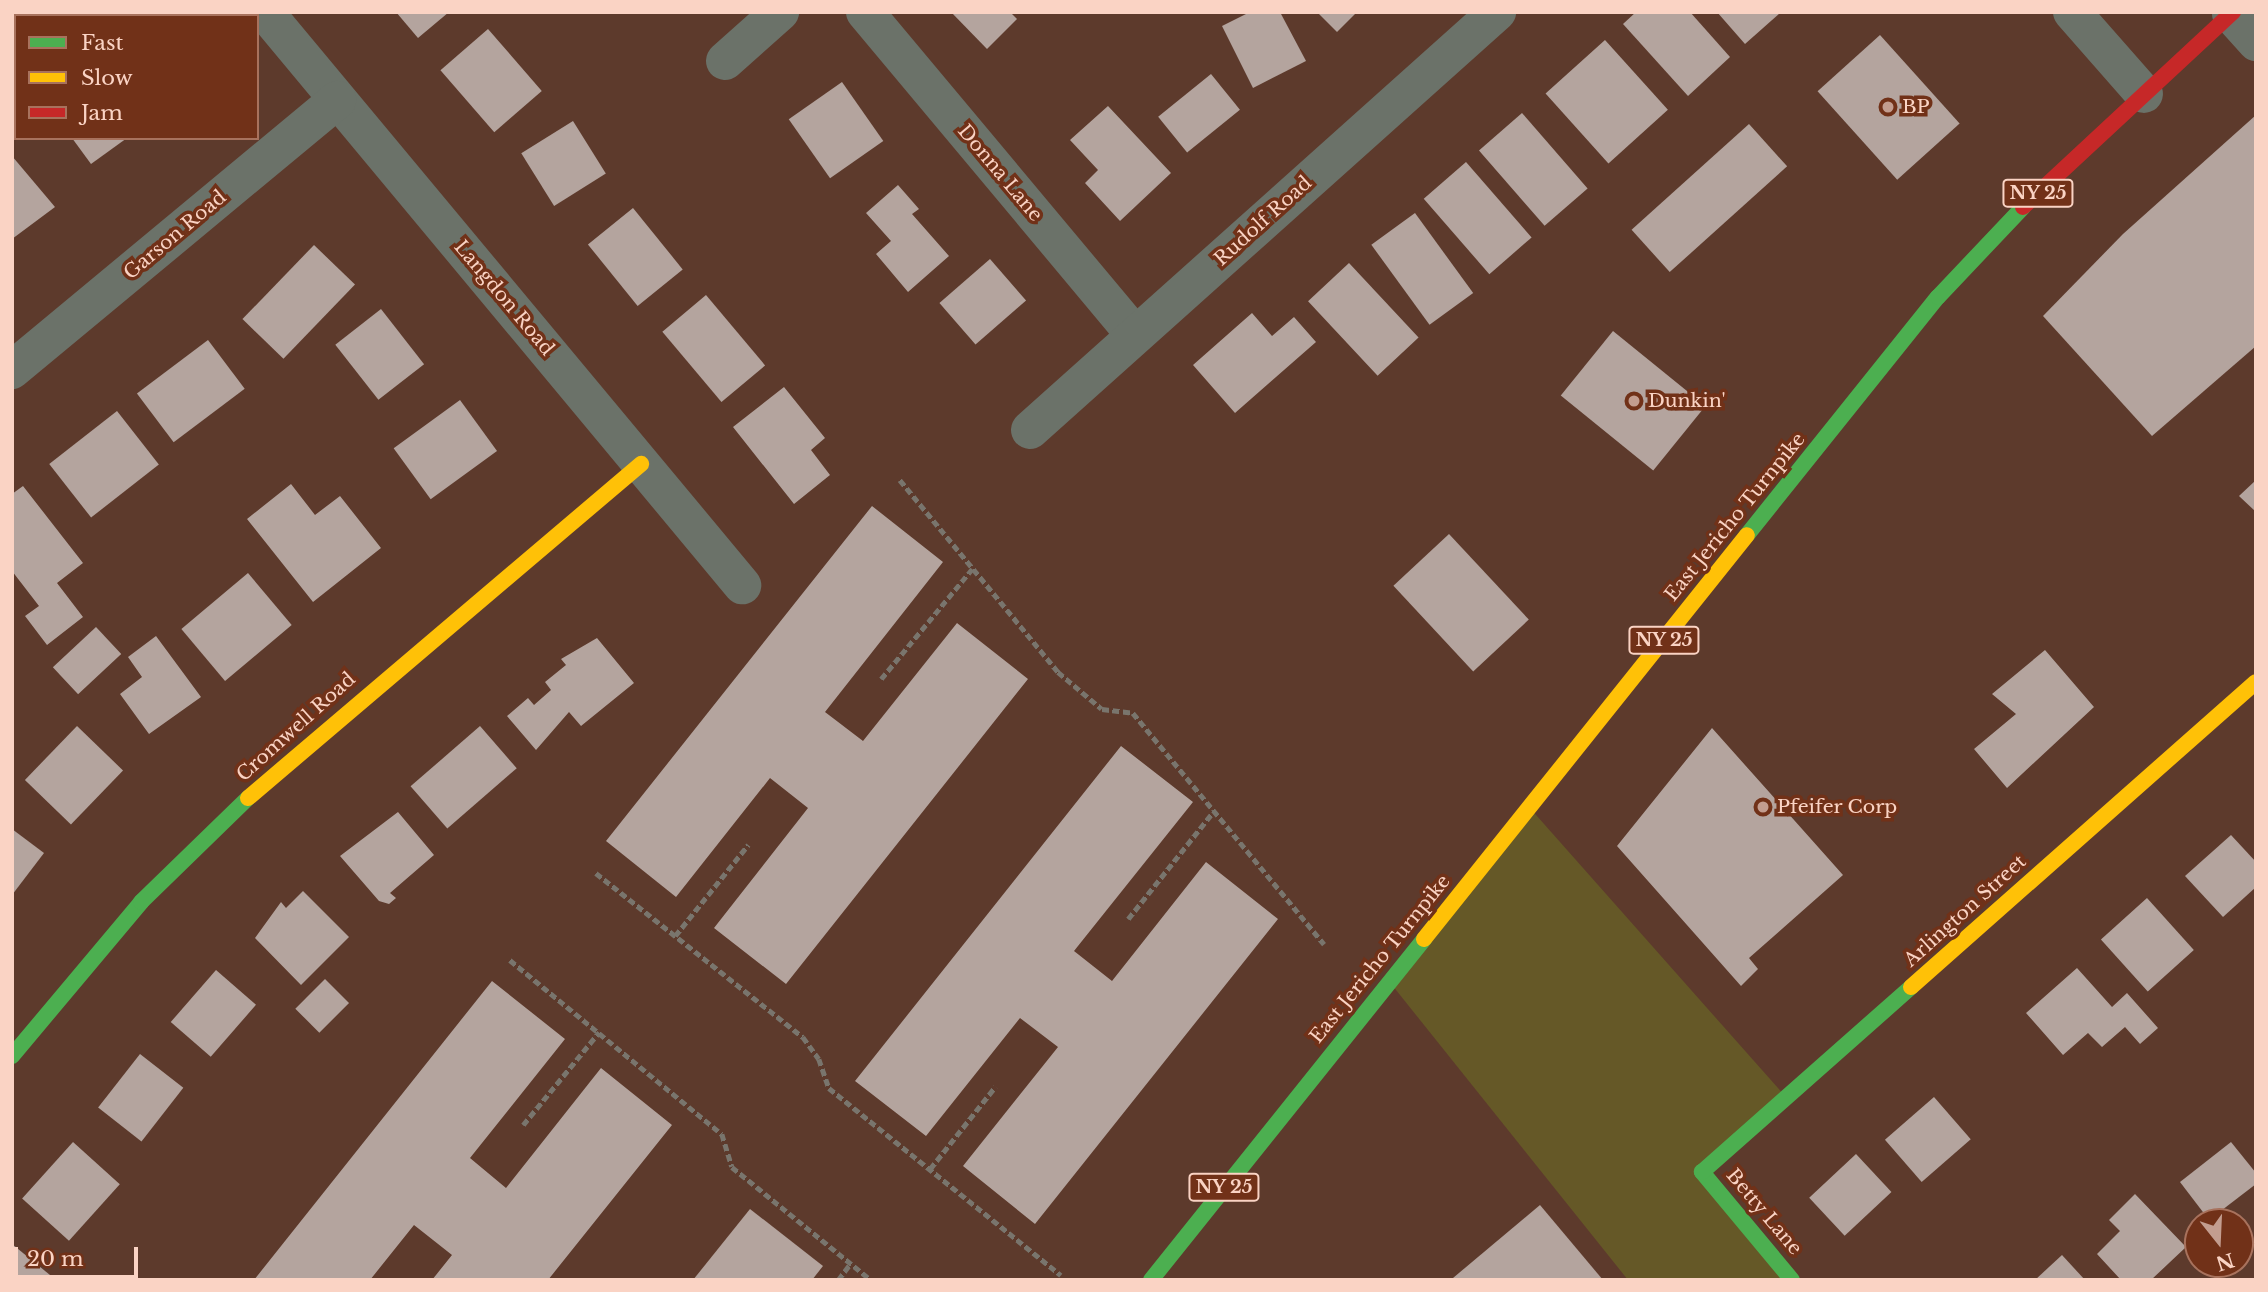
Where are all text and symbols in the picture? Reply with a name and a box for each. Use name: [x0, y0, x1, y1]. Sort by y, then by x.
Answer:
legend: [14, 14, 259, 140]
text: Fast: [81, 30, 123, 56]
text: Slow: [81, 65, 133, 91]
place label: BP: [1902, 96, 1930, 118]
marker: BP: [1880, 99, 1896, 115]
text: Jam: [81, 100, 123, 126]
street label: Donna Lane: [953, 120, 1047, 226]
street label: Rudolf Road: [1210, 171, 1316, 271]
road number: NY 25: [2001, 178, 2075, 208]
street label: Garson Road: [119, 186, 231, 284]
street label: Langdon Road: [449, 236, 559, 360]
place label: Dunkin': [1648, 390, 1726, 412]
marker: Dunkin': [1626, 393, 1642, 409]
street label: East Jericho Turnpike: [1660, 428, 1810, 606]
road number: NY 25: [1627, 626, 1701, 654]
street label: Cromwell Road: [232, 668, 360, 786]
place label: Pfeifer Corp: [1777, 796, 1898, 818]
marker: Pfeifer Corp: [1755, 799, 1771, 815]
street label: Arlington Street: [1899, 850, 2031, 972]
street label: East Jericho Turnpike: [1305, 870, 1455, 1048]
street label: Betty Lane: [1721, 1164, 1807, 1260]
road number: NY 25: [1187, 1172, 1261, 1202]
north arrow: [2184, 1208, 2254, 1278]
scale bar: [18, 1232, 142, 1276]
text: 20 m: [27, 1246, 84, 1272]
text: N: [2213, 1248, 2237, 1275]

